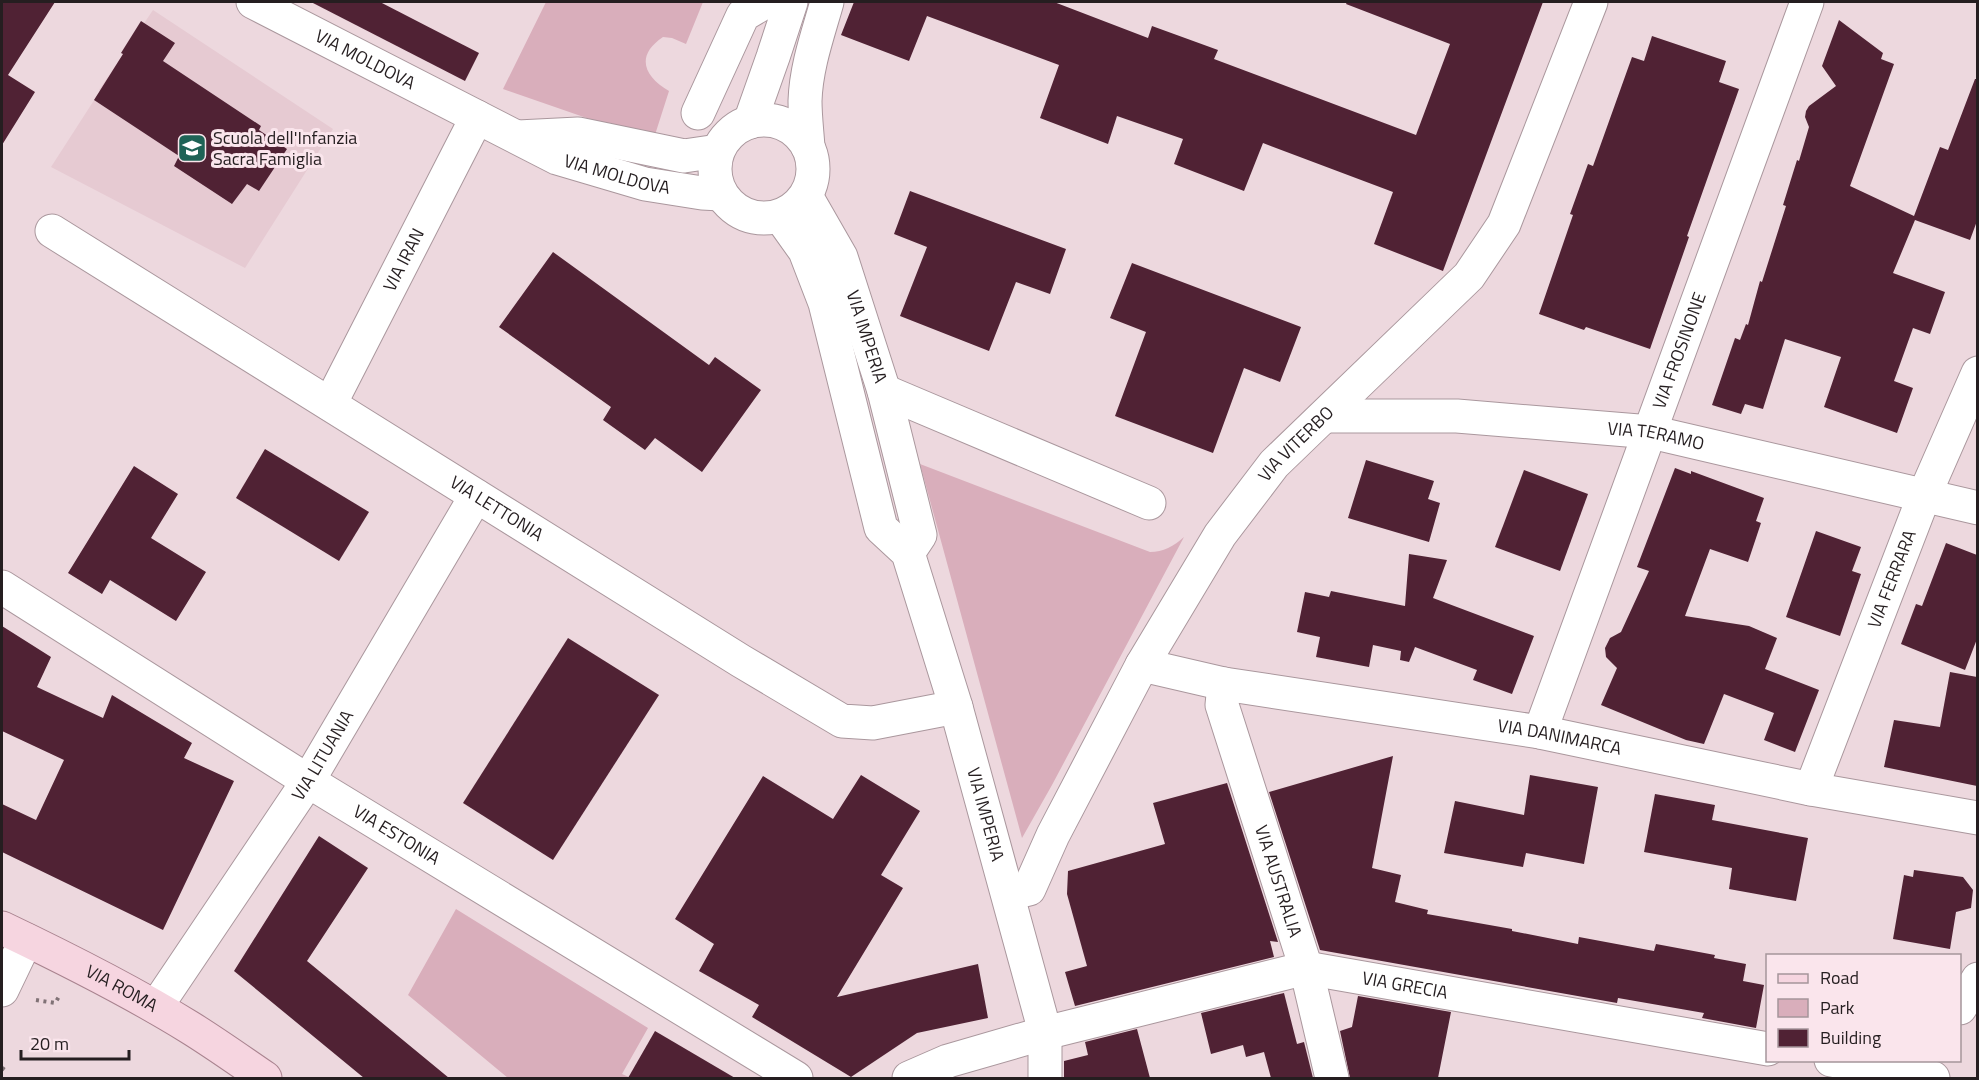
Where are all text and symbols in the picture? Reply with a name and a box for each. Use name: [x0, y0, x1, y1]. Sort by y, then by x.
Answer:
street label: VIA MOLDOVA: [311, 22, 420, 96]
place label: Scuola dell'Infanzia Sacra Famiglia: [213, 124, 357, 172]
school or university icon: Scuola dell'Infanzia Sacra Famiglia: [176, 132, 208, 164]
street label: VIA MOLDOVA: [561, 147, 672, 201]
street label: VIA IRAN: [376, 223, 431, 296]
street label: VIA IMPERIA: [840, 287, 895, 387]
street label: VIA FROSINONE: [1645, 288, 1713, 413]
street label: VIA VITERBO: [1251, 399, 1340, 487]
street label: VIA TERAMO: [1607, 414, 1707, 457]
street label: VIA LETTONIA: [445, 468, 549, 548]
street label: VIA FERRARA: [1860, 525, 1923, 632]
street label: VIA LITUANIA: [285, 704, 360, 806]
street label: VIA DANIMARCA: [1496, 712, 1624, 762]
street label: VIA IMPERIA: [960, 764, 1012, 864]
street label: VIA ESTONIA: [348, 798, 446, 872]
street label: VIA AUSTRALIA: [1248, 821, 1309, 941]
legend: [1766, 954, 1961, 1062]
street label: VIA ROMA: [81, 957, 163, 1019]
street label: VIA GRECIA: [1360, 964, 1450, 1006]
text: Road: [1820, 964, 1859, 991]
text: Park: [1820, 994, 1855, 1021]
scale bar: [21, 1023, 129, 1061]
text: Building: [1820, 1024, 1881, 1051]
text: 20 m: [30, 1030, 69, 1057]

